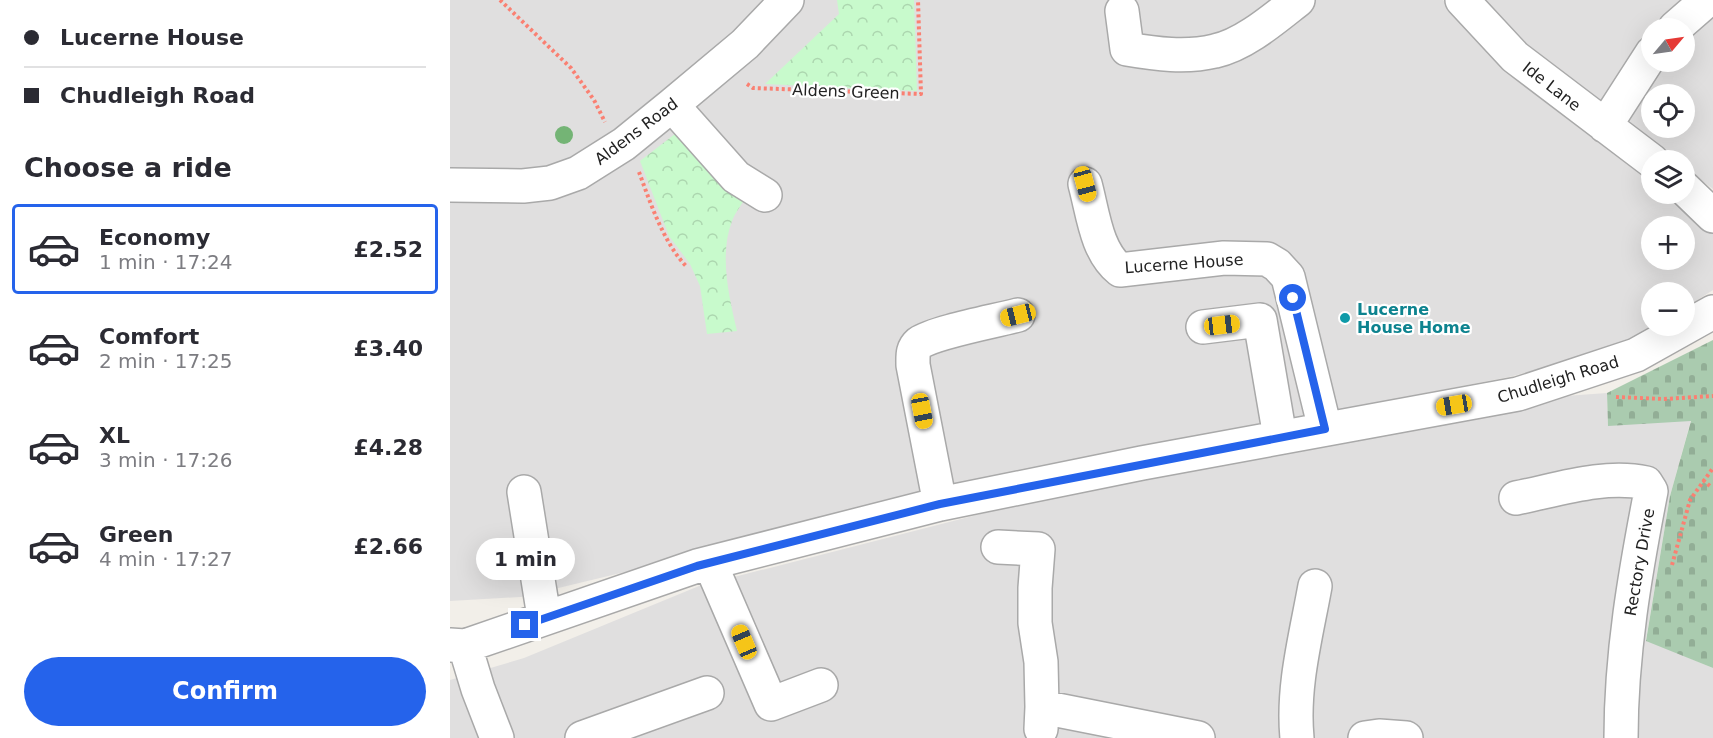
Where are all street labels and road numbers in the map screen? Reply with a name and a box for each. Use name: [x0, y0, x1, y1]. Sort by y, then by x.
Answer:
street label: Ide Lane: [1519, 58, 1585, 115]
street label: Aldens Green: [792, 80, 900, 103]
street label: Aldens Road: [591, 94, 682, 169]
street label: Lucerne House: [1124, 250, 1244, 277]
street label: Chudleigh Road: [1495, 352, 1621, 407]
street label: Rectory Drive: [1621, 507, 1658, 617]

